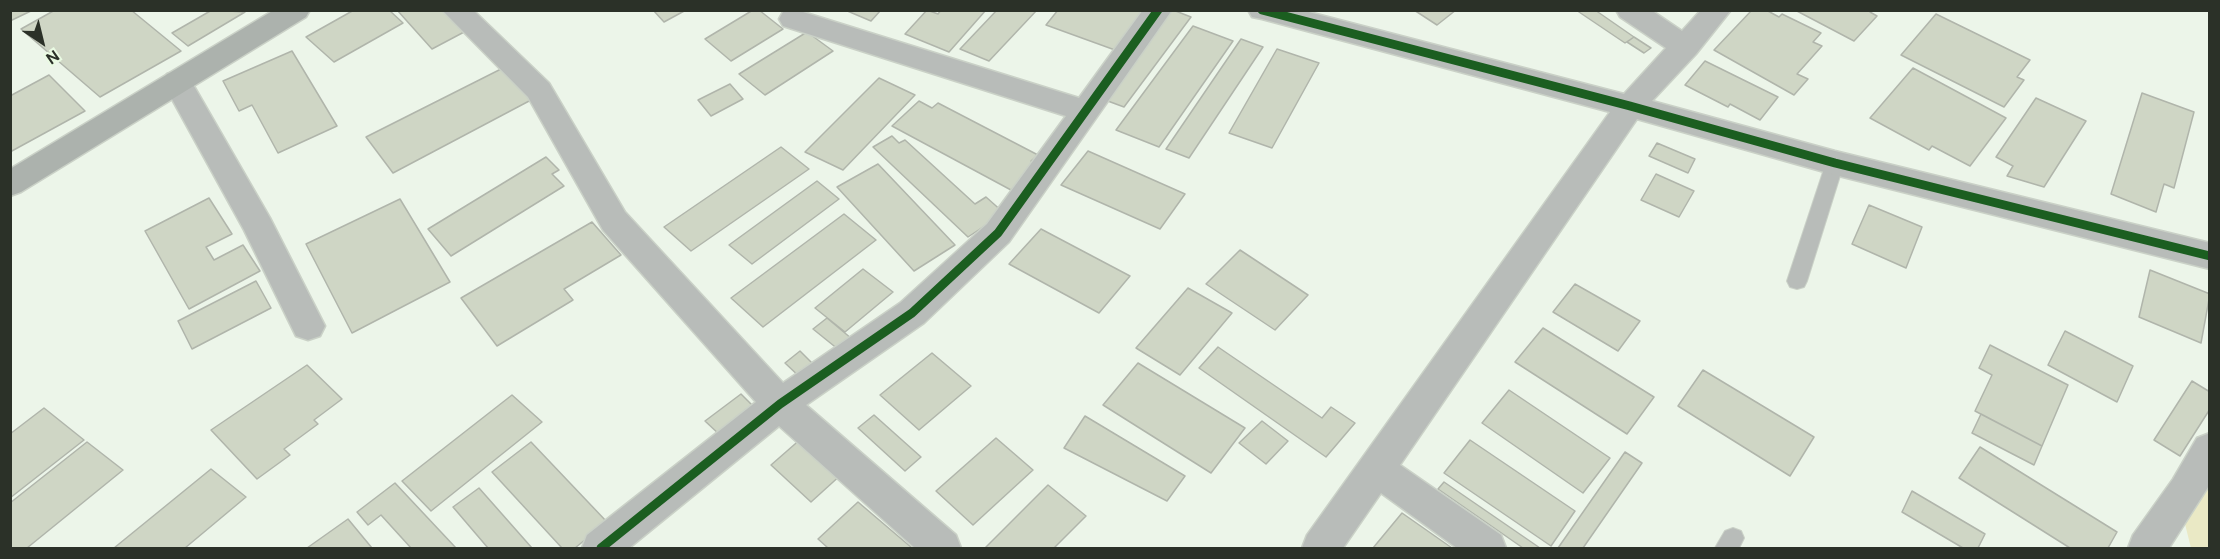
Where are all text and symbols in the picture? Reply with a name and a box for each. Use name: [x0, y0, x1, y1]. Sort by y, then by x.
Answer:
north arrow: [12, 12, 72, 72]
text: N: [42, 45, 63, 69]

